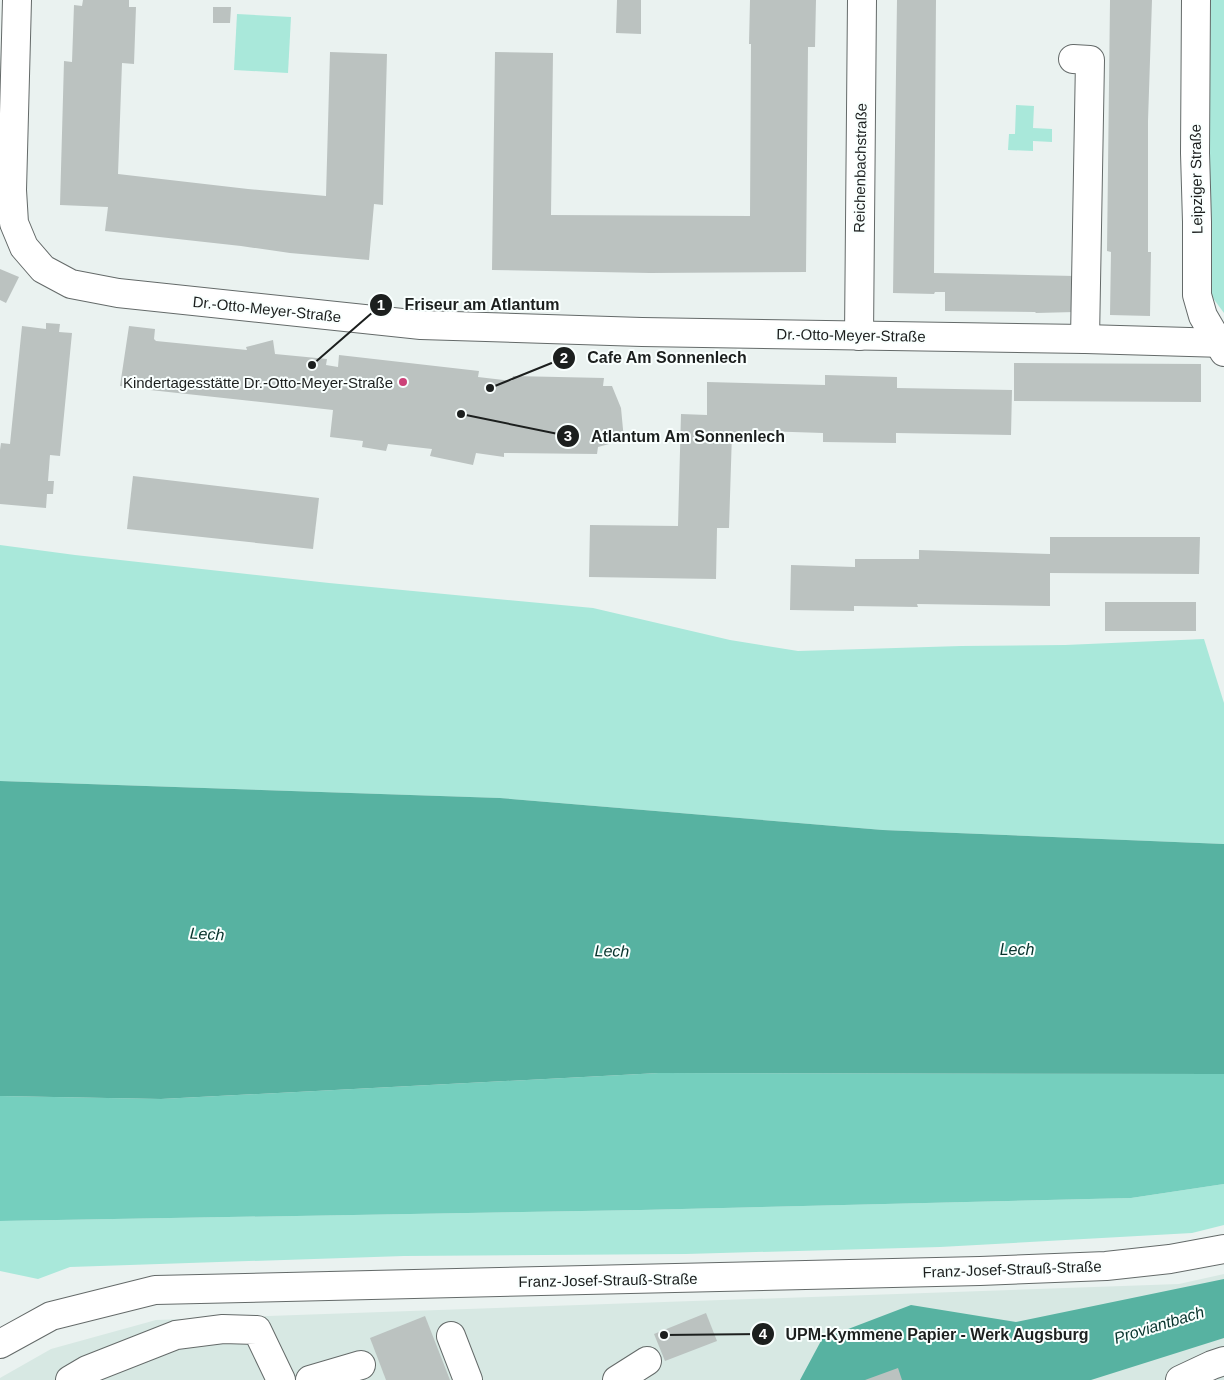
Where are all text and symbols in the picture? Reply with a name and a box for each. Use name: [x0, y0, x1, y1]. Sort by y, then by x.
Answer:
street label: Reichenbachstraße: [850, 103, 870, 233]
street label: Leipziger Straße: [1187, 124, 1205, 234]
callout: Friseur am Atlantum: [369, 289, 569, 320]
street label: Dr.-Otto-Meyer-Straße: [192, 293, 342, 325]
text: 1: [377, 296, 385, 313]
text: Friseur am Atlantum: [405, 296, 560, 313]
street label: Dr.-Otto-Meyer-Straße: [776, 325, 926, 345]
callout: Cafe Am Sonnenlech: [552, 342, 757, 373]
text: 2: [560, 349, 568, 366]
text: Cafe Am Sonnenlech: [587, 349, 747, 366]
place label: Kindertagesstätte Dr.-Otto-Meyer-Straße: [123, 374, 393, 391]
marker: Kindertagesstätte Dr.-Otto-Meyer-Straße: [397, 376, 409, 388]
callout: Atlantum Am Sonnenlech: [555, 420, 795, 451]
text: 3: [564, 427, 572, 444]
text: Atlantum Am Sonnenlech: [591, 428, 785, 445]
water label: Lech: [189, 925, 225, 943]
water label: Lech: [1000, 941, 1034, 958]
water label: Lech: [595, 942, 630, 960]
street label: Franz-Josef-Strauß-Straße: [922, 1257, 1102, 1281]
street label: Franz-Josef-Strauß-Straße: [518, 1270, 698, 1290]
water label: Proviantbach: [1112, 1303, 1206, 1347]
callout: UPM-Kymmene Papier - Werk Augsburg: [750, 1319, 1099, 1350]
text: 4: [759, 1325, 768, 1342]
text: UPM-Kymmene Papier - Werk Augsburg: [785, 1326, 1089, 1343]

